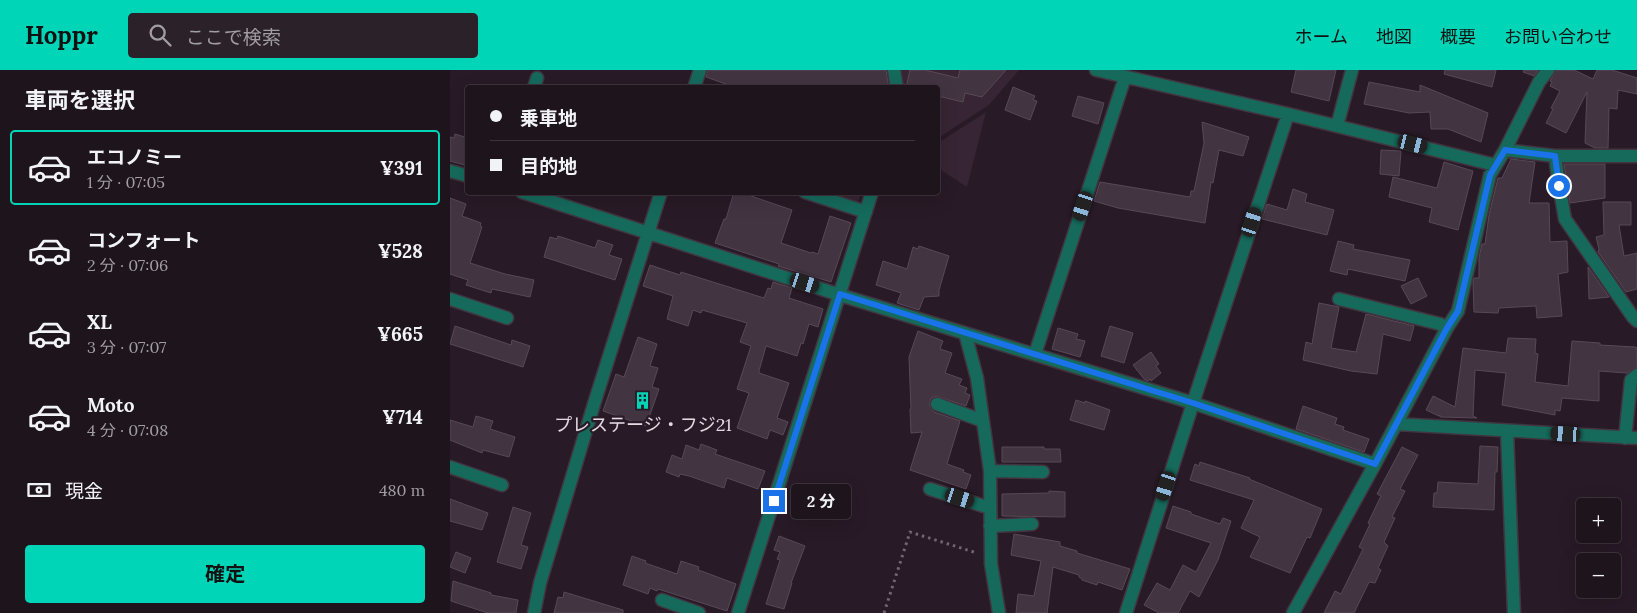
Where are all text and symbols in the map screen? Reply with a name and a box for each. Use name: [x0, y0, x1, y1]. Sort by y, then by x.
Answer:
search box: [128, 13, 478, 58]
text: Hoppr: [25, 20, 98, 51]
icon: search: [146, 21, 174, 49]
text: ここで検索: [186, 25, 281, 49]
text: ホーム: [1295, 25, 1348, 48]
text: 地図: [1376, 25, 1412, 48]
text: 概要: [1440, 25, 1476, 48]
text: お問い合わせ: [1504, 25, 1612, 48]
text: 車両を選択: [25, 86, 135, 114]
text: 乗車地: [520, 106, 577, 130]
car: [1396, 133, 1429, 155]
icon: car: [27, 145, 72, 190]
text: エコノミー: [87, 145, 182, 169]
text: 目的地: [520, 154, 577, 178]
text: ¥391: [380, 156, 423, 180]
text: 1 分 · 07:05: [87, 172, 165, 192]
route start: [1548, 175, 1570, 197]
car: [1071, 189, 1094, 223]
car: [1240, 205, 1263, 239]
icon: car: [27, 228, 72, 273]
text: コンフォート: [87, 228, 200, 252]
text: ¥528: [378, 239, 423, 263]
text: 2 分 · 07:06: [87, 255, 168, 275]
car: [788, 271, 821, 295]
text: XL: [87, 310, 112, 334]
icon: car: [27, 311, 72, 356]
text: ¥665: [377, 322, 423, 346]
text: 3 分 · 07:07: [87, 337, 166, 357]
building icon: プレステージ・フジ21: [633, 391, 653, 411]
text: Moto: [87, 393, 134, 417]
icon: car: [27, 394, 72, 439]
text: ¥714: [382, 405, 423, 429]
place label: プレステージ・フジ21: [554, 413, 732, 436]
text: 4 分 · 07:08: [87, 420, 168, 440]
car: [1550, 426, 1581, 442]
car: [1154, 469, 1177, 503]
icon: cash: [25, 476, 53, 504]
text: 現金: [65, 479, 103, 503]
text: 480 m: [379, 480, 425, 500]
callout: 2 分: [792, 484, 852, 518]
car: [943, 486, 976, 510]
route end: [763, 490, 785, 512]
text: 2 分: [807, 491, 835, 511]
map controls: [1576, 498, 1621, 598]
button: +: [1576, 498, 1621, 543]
button: 確定: [25, 545, 425, 603]
button: −: [1576, 553, 1621, 598]

